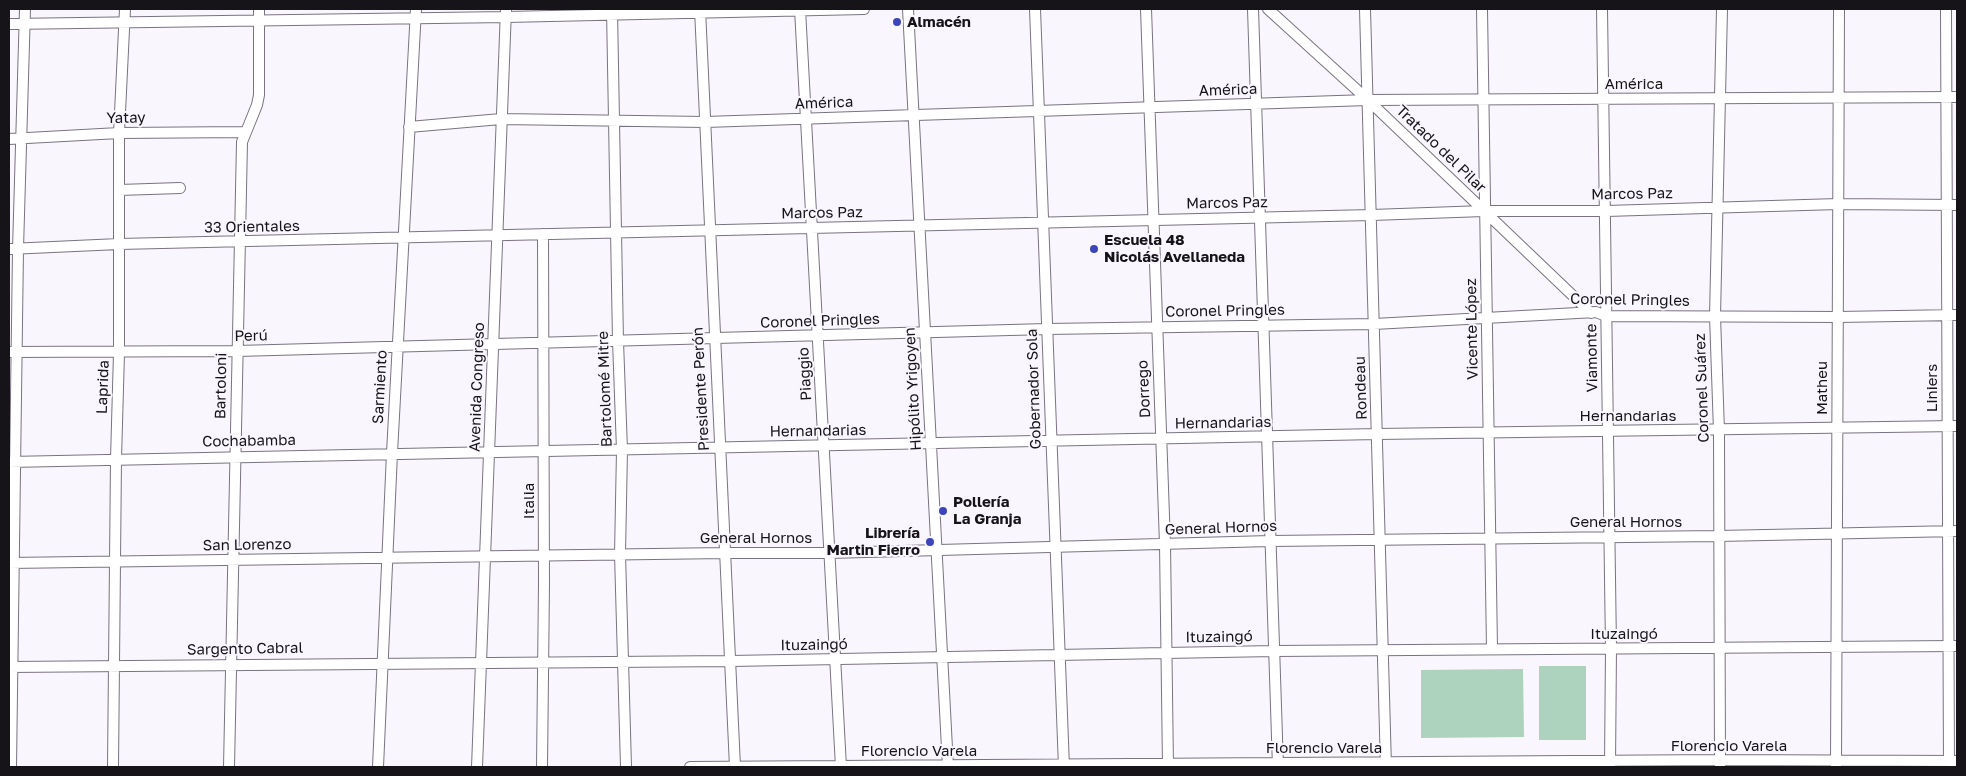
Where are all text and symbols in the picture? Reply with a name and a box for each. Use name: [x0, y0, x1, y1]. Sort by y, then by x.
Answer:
place label: Almacén: [907, 13, 971, 31]
marker: Almacén: [891, 16, 903, 28]
street label: América: [1605, 75, 1663, 93]
street label: América: [1198, 80, 1258, 100]
street label: América: [794, 93, 854, 113]
street label: Tratado del Pilar: [1392, 102, 1490, 196]
street label: Yatay: [106, 109, 146, 127]
street label: Marcos Paz: [1591, 184, 1673, 204]
street label: Marcos Paz: [1186, 193, 1268, 213]
street label: Marcos Paz: [781, 203, 863, 223]
street label: 33 Orientales: [204, 217, 300, 237]
place label: Escuela 48 Nicolás Avellaneda: [1104, 231, 1245, 266]
marker: Escuela 48 Nicolás Avellaneda: [1088, 243, 1100, 255]
street label: Vicente López: [1462, 278, 1482, 380]
street label: Coronel Pringles: [1570, 290, 1690, 310]
street label: Coronel Pringles: [1165, 301, 1285, 321]
street label: Coronel Pringles: [760, 310, 880, 332]
street label: Avenida Congreso: [466, 322, 488, 452]
street label: Viamonte: [1582, 324, 1602, 392]
street label: Perú: [234, 327, 268, 345]
street label: Presidente Perón: [689, 327, 713, 451]
street label: Hipólito Yrigoyen: [901, 327, 925, 451]
street label: Gobernador Sola: [1023, 328, 1045, 450]
street label: Bartolomé Mitre: [594, 331, 616, 447]
street label: Coronel Suárez: [1691, 333, 1713, 443]
street label: Piaggio: [795, 347, 815, 401]
street label: Sarmiento: [369, 350, 391, 424]
street label: Bartoloni: [211, 353, 231, 419]
street label: Rondeau: [1351, 356, 1371, 420]
street label: Laprida: [93, 360, 113, 414]
street label: Dorrego: [1133, 360, 1155, 418]
street label: Matheu: [1813, 361, 1831, 415]
street label: Liniers: [1923, 364, 1941, 412]
street label: Hernandarias: [1580, 407, 1676, 425]
street label: Hernandarias: [1174, 413, 1272, 433]
street label: Hernandarias: [769, 421, 867, 441]
street label: Cochabamba: [202, 431, 296, 451]
street label: Italia: [520, 483, 538, 519]
place label: Pollería La Granja: [953, 493, 1021, 528]
marker: Pollería La Granja: [937, 505, 949, 517]
street label: General Hornos: [1570, 513, 1682, 531]
street label: General Hornos: [1165, 517, 1277, 539]
place label: Librería Martin Fierro: [827, 524, 920, 559]
street label: General Hornos: [700, 529, 812, 547]
street label: San Lorenzo: [202, 535, 292, 555]
marker: Librería Martin Fierro: [924, 536, 936, 548]
street label: Ituzaingó: [1590, 625, 1658, 643]
street label: Ituzaingó: [1185, 627, 1253, 647]
street label: Ituzaingó: [780, 635, 848, 655]
street label: Sargento Cabral: [187, 639, 303, 659]
street label: Florencio Varela: [1671, 737, 1787, 755]
street label: Florencio Varela: [1266, 739, 1382, 757]
street label: Florencio Varela: [861, 742, 977, 760]

